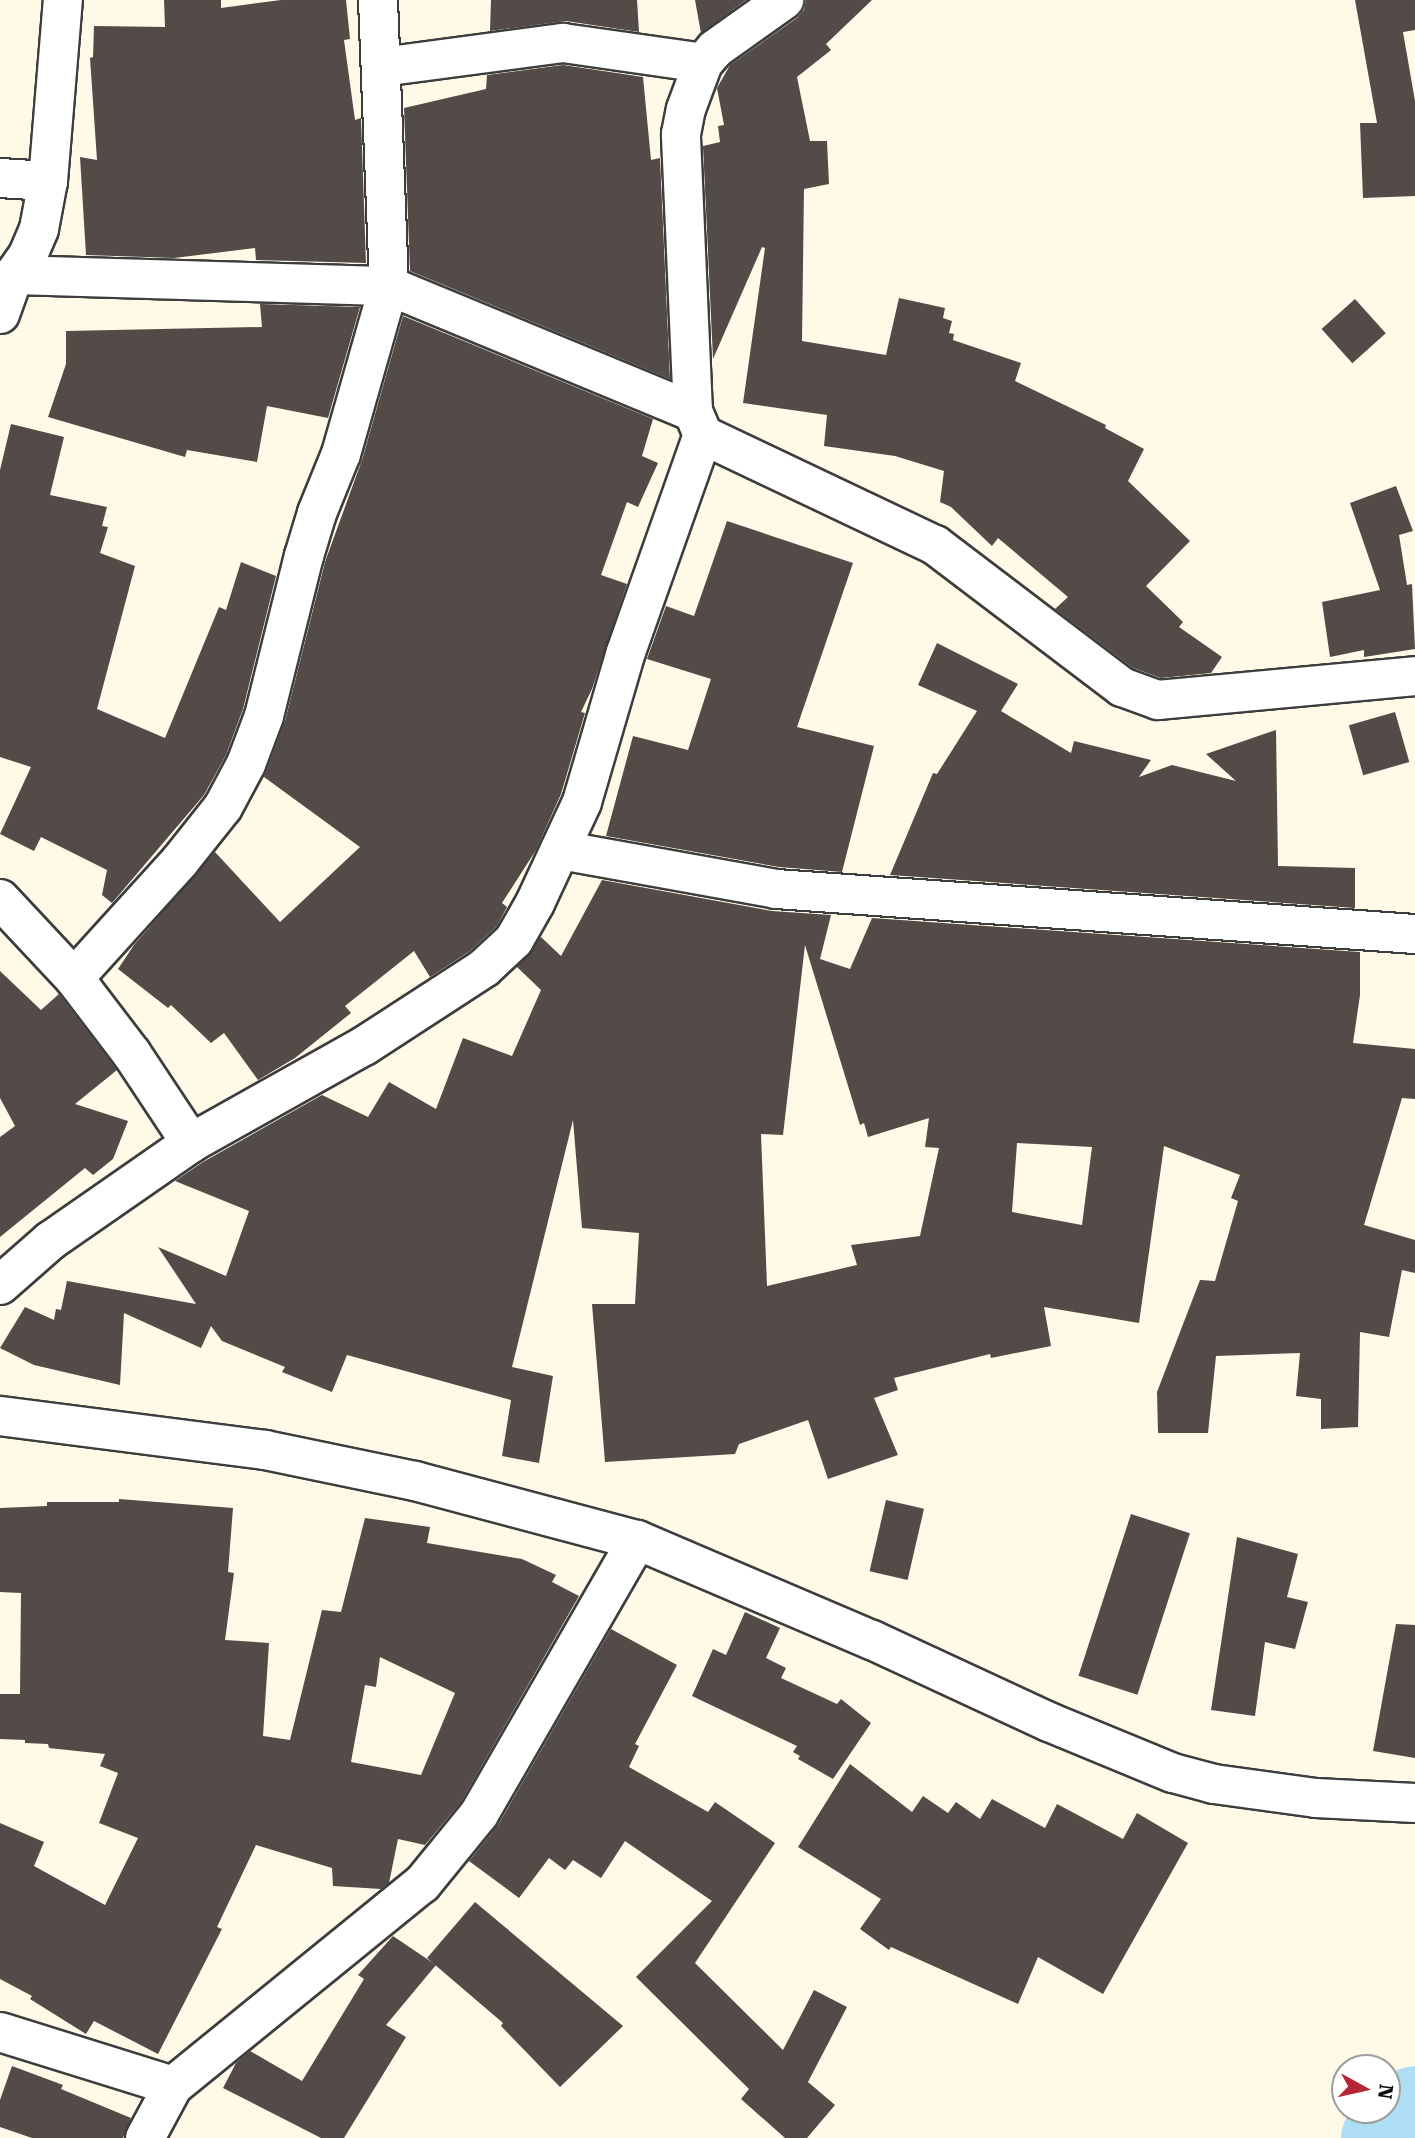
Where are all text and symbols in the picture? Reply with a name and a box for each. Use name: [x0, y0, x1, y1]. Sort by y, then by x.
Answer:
north arrow: [1331, 2054, 1401, 2124]
text: N: [1373, 2083, 1398, 2101]

